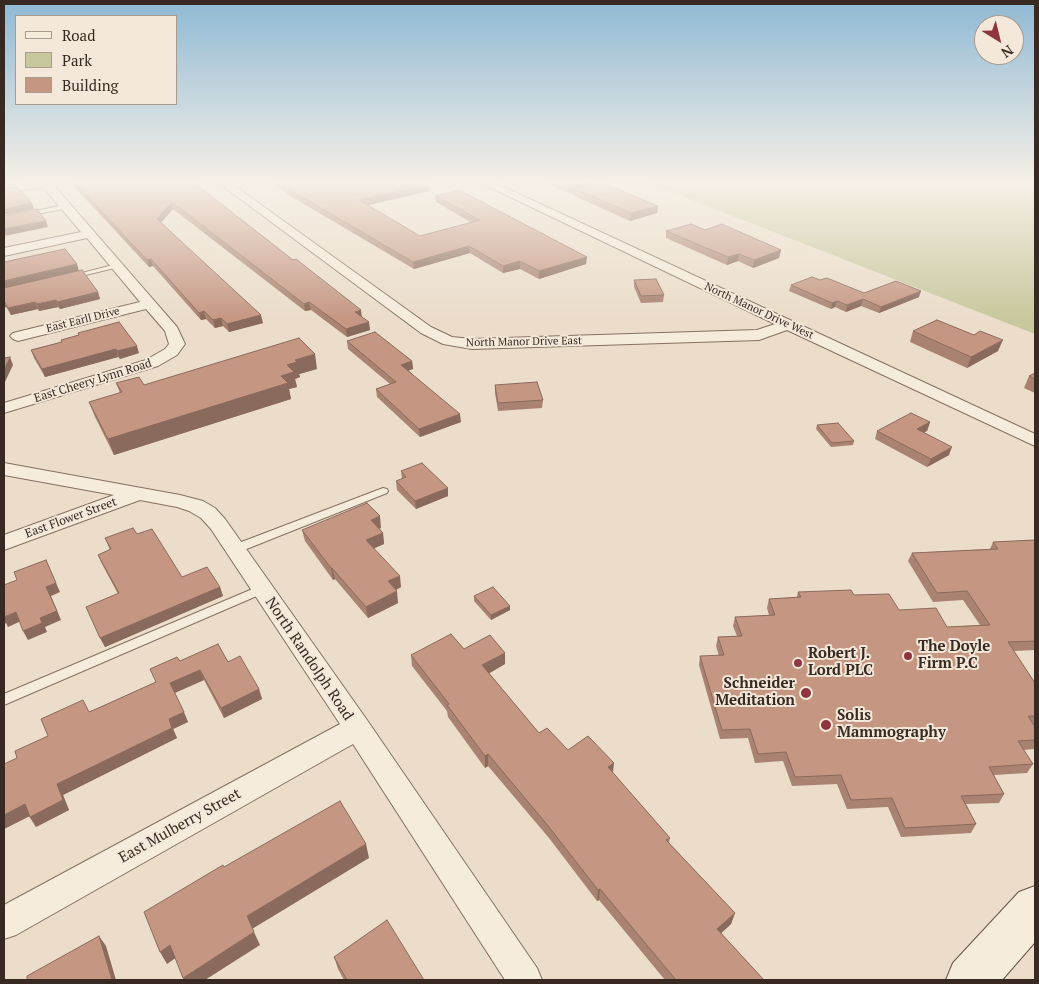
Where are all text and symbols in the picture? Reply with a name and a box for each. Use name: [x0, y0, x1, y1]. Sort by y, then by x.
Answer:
legend: [15, 15, 178, 105]
north arrow: [974, 15, 1024, 65]
text: Road: [62, 25, 95, 45]
text: N: [998, 41, 1017, 63]
text: Park: [62, 50, 92, 70]
text: Building: [62, 75, 119, 95]
street label: North Manor Drive West: [702, 280, 816, 342]
street label: East Earll Drive: [45, 305, 121, 335]
street label: North Manor Drive East: [466, 334, 582, 350]
street label: East Cheery Lynn Road: [32, 356, 154, 406]
street label: East Flower Street: [23, 495, 119, 541]
street label: North Randolph Road: [261, 594, 357, 724]
place label: The Doyle Firm P.C: [918, 638, 990, 673]
place label: Robert J. Lord PLC: [808, 645, 873, 680]
marker: The Doyle Firm P.C: [902, 650, 914, 662]
marker: Robert J. Lord PLC: [792, 657, 804, 669]
place label: Schneider Meditation: [715, 675, 795, 710]
marker: Schneider Meditation: [799, 686, 813, 700]
place label: Solis Mammography: [837, 707, 946, 742]
marker: Solis Mammography: [819, 718, 833, 732]
street label: East Mulberry Street: [116, 785, 244, 867]

